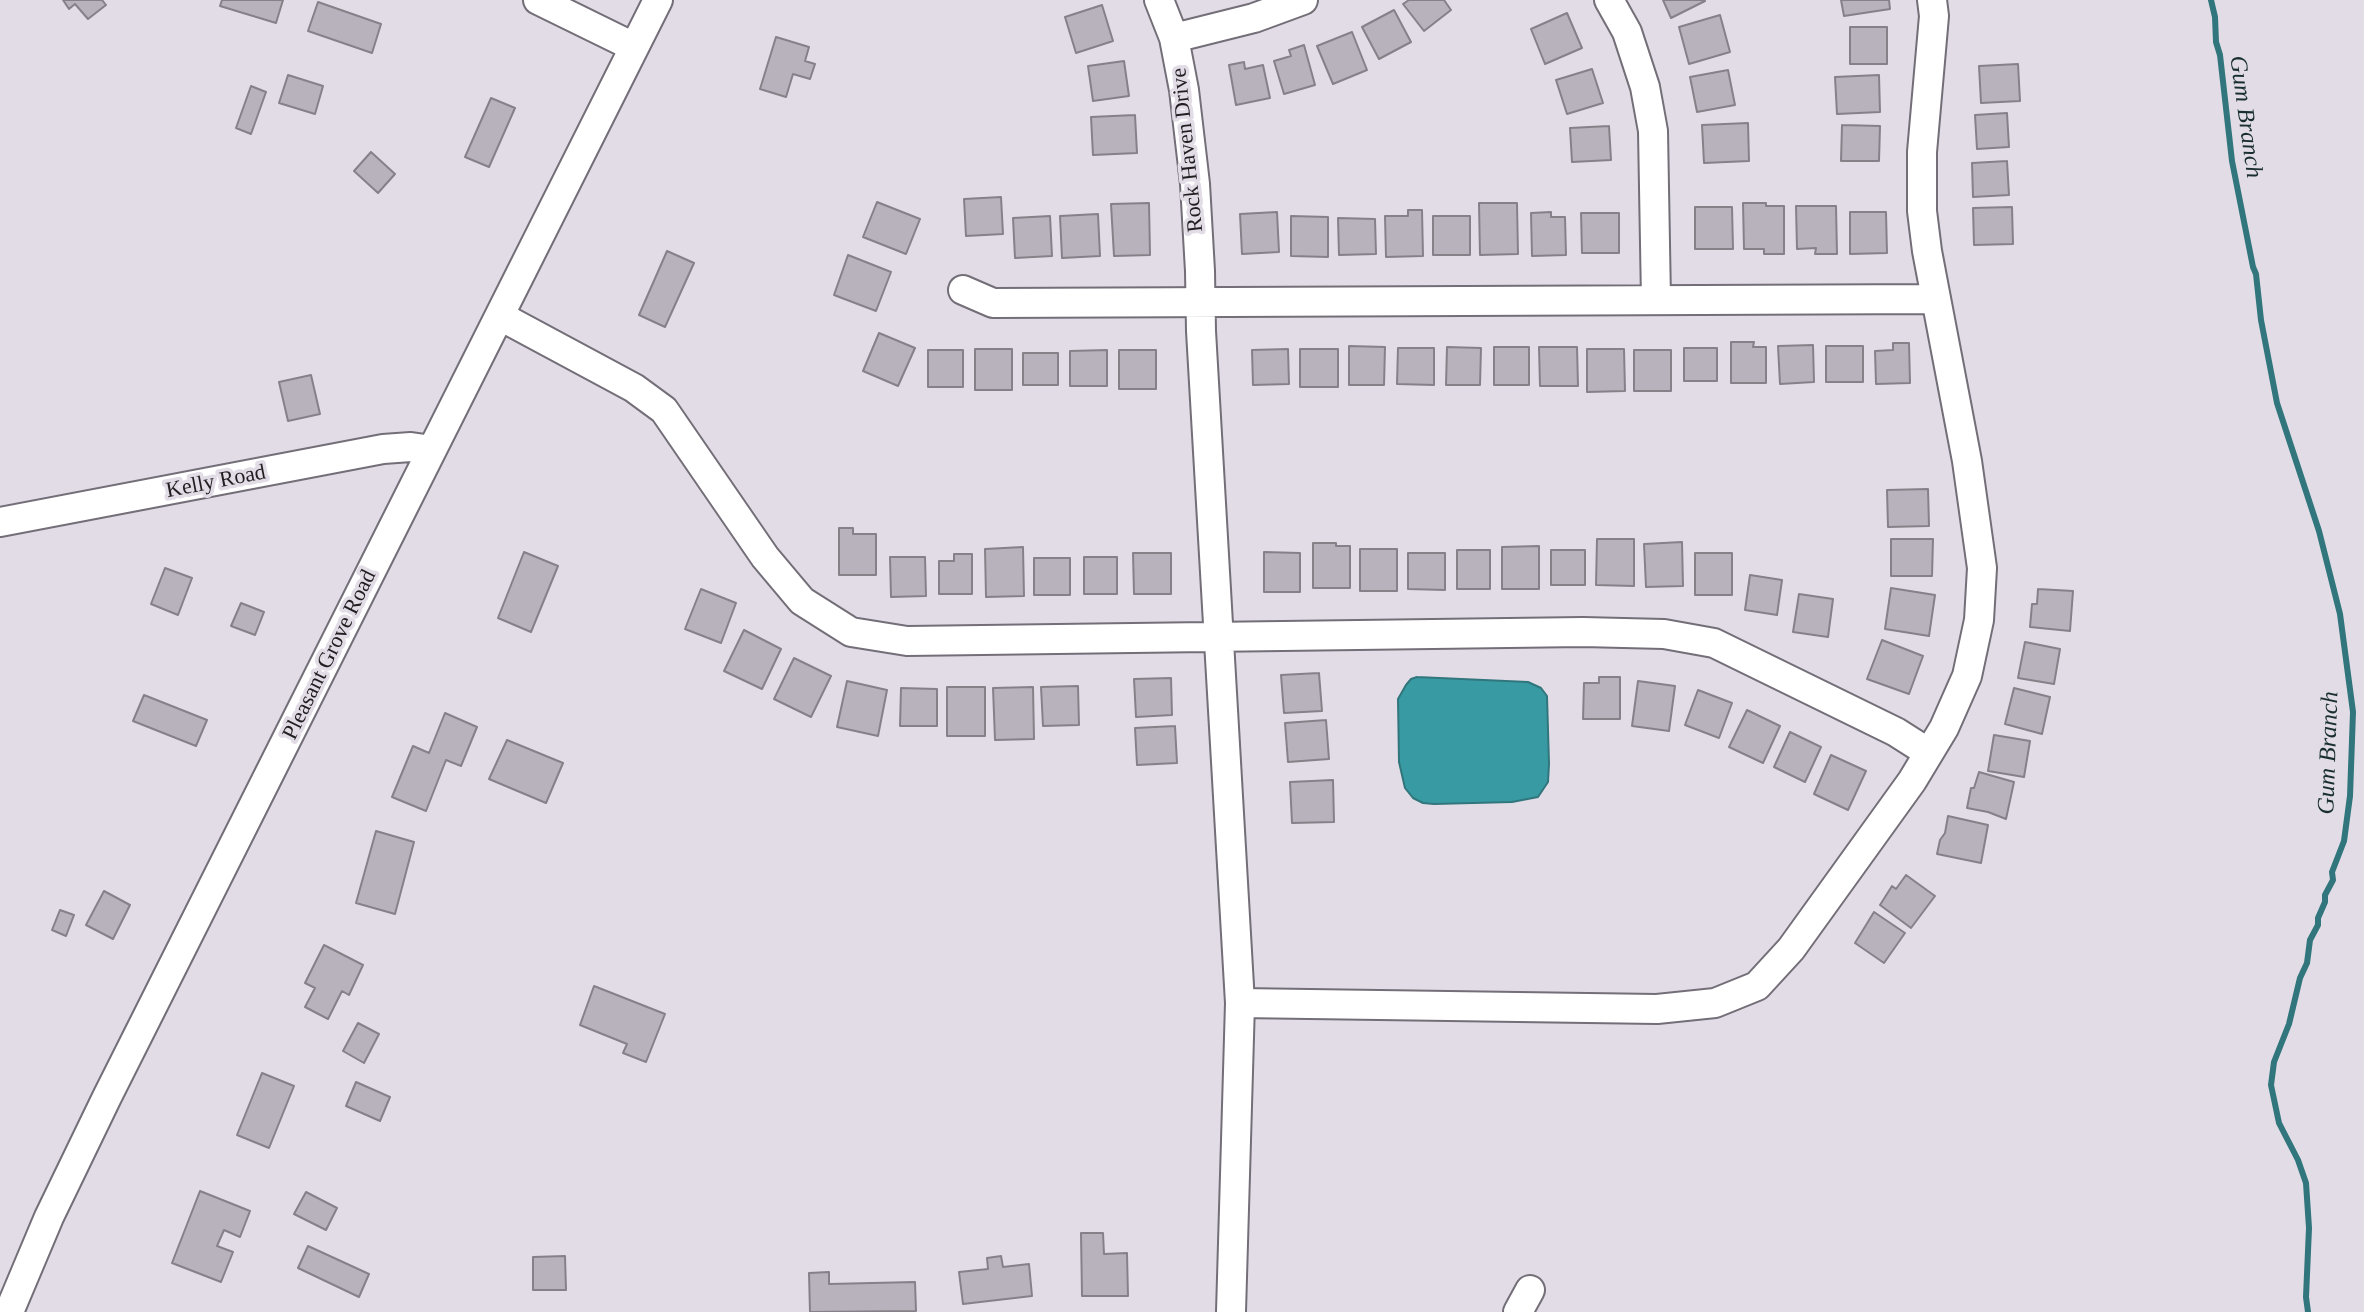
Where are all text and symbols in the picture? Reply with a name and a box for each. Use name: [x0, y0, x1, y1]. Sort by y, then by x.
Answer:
water label: Gum Branch: [2222, 54, 2268, 180]
street label: Rock Haven Drive: [1166, 67, 1210, 233]
street label: Kelly Road: [164, 459, 268, 505]
street label: Pleasant Grove Road: [277, 566, 383, 744]
water label: Gum Branch: [2312, 691, 2346, 815]

